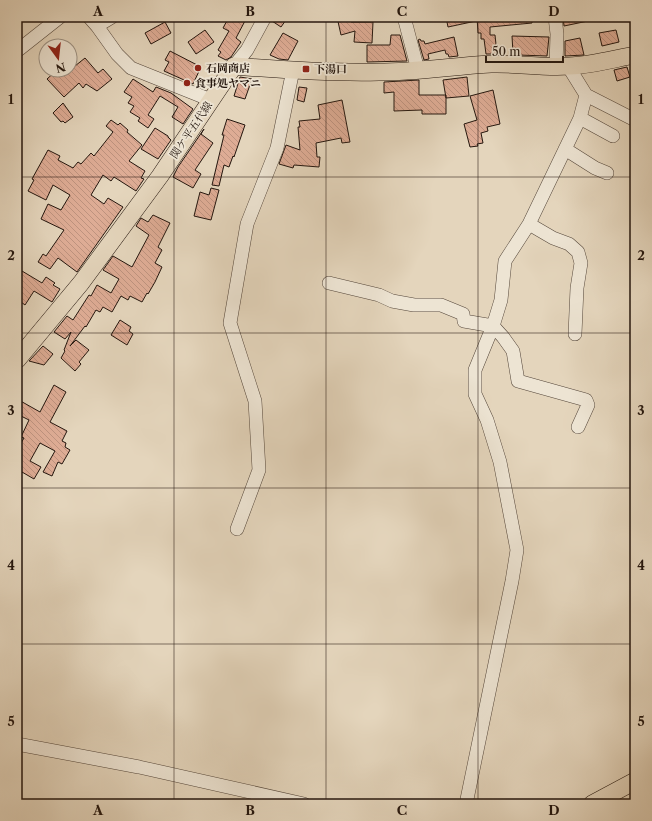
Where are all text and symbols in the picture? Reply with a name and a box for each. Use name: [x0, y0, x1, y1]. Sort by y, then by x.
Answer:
text: A: [92, 3, 104, 19]
text: B: [245, 3, 255, 19]
text: C: [397, 3, 407, 19]
text: D: [548, 3, 560, 19]
north arrow: [38, 38, 78, 78]
scale bar: [486, 38, 563, 64]
text: 50 m: [492, 44, 521, 59]
text: N: [54, 60, 67, 76]
place label: 石岡商店: [206, 61, 250, 75]
place label: 下湯口: [314, 62, 347, 76]
marker: 石岡商店: [193, 63, 203, 73]
marker: 下湯口: [301, 64, 311, 74]
place label: 食事処ヤマニ: [195, 76, 261, 90]
marker: 食事処ヤマニ: [182, 78, 192, 88]
text: 1: [8, 91, 14, 107]
text: 1: [638, 91, 644, 107]
street label: 関ケ平五代線: [167, 99, 215, 161]
text: 2: [7, 247, 15, 263]
text: 2: [637, 247, 645, 263]
text: 3: [7, 402, 15, 418]
text: 3: [637, 402, 645, 418]
text: 4: [7, 557, 15, 573]
text: 4: [637, 557, 645, 573]
text: 5: [7, 713, 15, 729]
text: 5: [637, 713, 645, 729]
text: A: [92, 802, 104, 818]
text: B: [245, 802, 255, 818]
text: C: [397, 802, 407, 818]
text: D: [548, 802, 560, 818]

